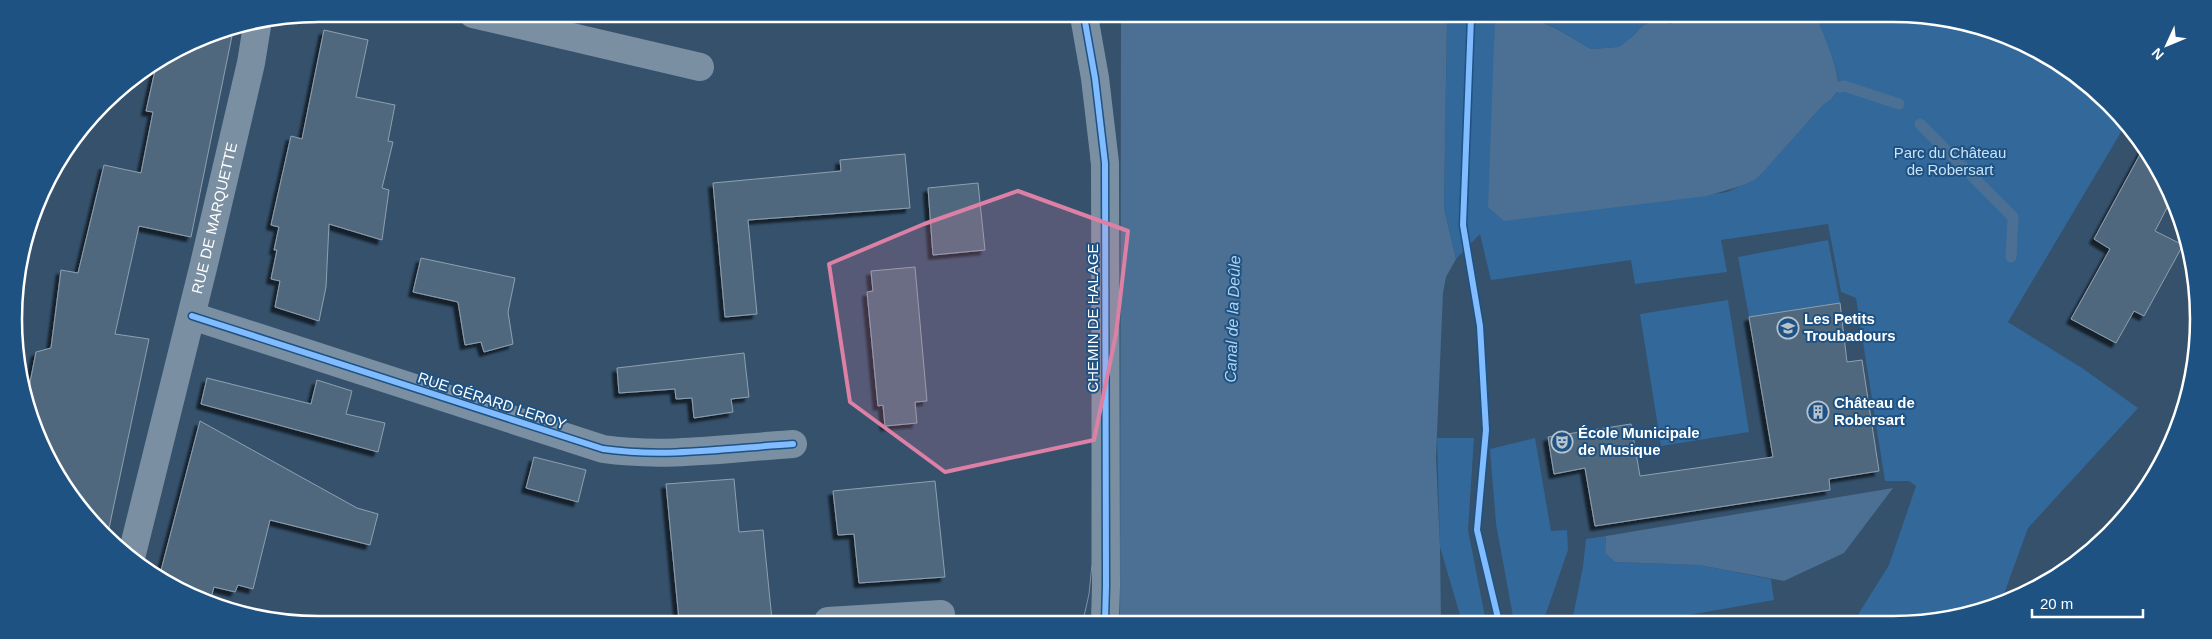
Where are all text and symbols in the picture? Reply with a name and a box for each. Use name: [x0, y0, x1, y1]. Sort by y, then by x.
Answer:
north arrow: [2142, 20, 2192, 70]
text: N: [2148, 45, 2167, 63]
street label: RUE DE MARQUETTE: [188, 140, 240, 295]
park label: Parc du Château de Robersart: [1894, 144, 2006, 178]
street label: CHEMIN DE HALAGE: [1084, 243, 1101, 393]
water label: Canal de la Deûle: [1222, 255, 1243, 383]
place label: Les Petits Troubadours: [1804, 310, 1896, 344]
school or university icon: Les Petits Troubadours: [1776, 316, 1800, 340]
street label: RUE GÉRARD LEROY: [416, 368, 569, 433]
place label: Château de Robersart: [1834, 394, 1915, 428]
building icon: Château de Robersart: [1806, 400, 1830, 424]
place label: École Municipale de Musique: [1578, 424, 1700, 458]
theatre icon: École Municipale de Musique: [1550, 430, 1574, 454]
scale bar: [2032, 586, 2143, 618]
text: 20 m: [2040, 595, 2073, 612]

